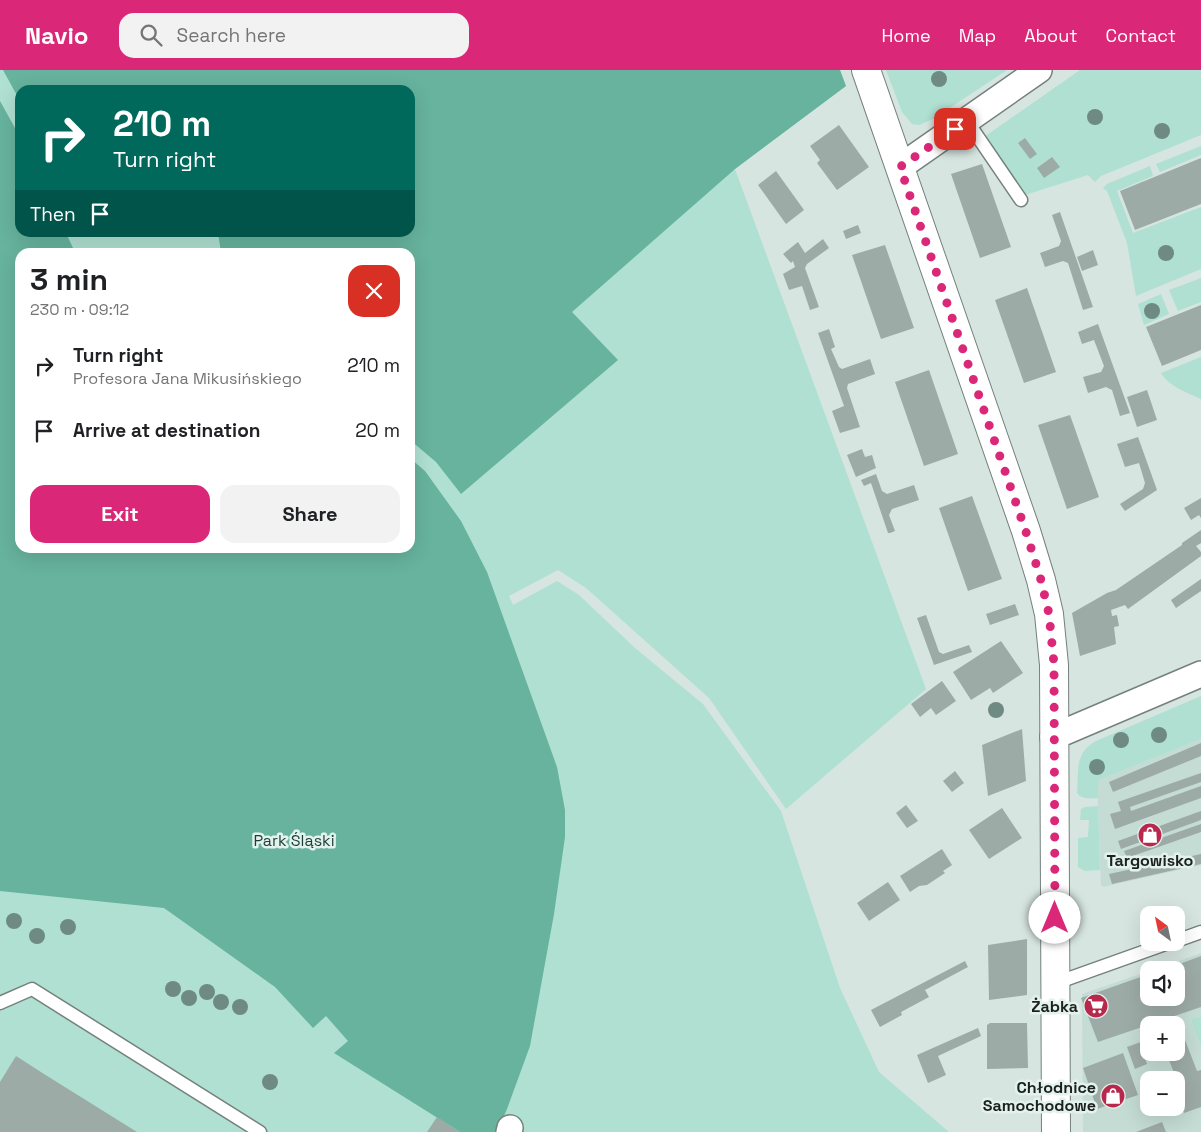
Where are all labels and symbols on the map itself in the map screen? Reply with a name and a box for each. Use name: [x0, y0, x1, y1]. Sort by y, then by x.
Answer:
pin: [934, 108, 976, 150]
shop icon: Targowisko: [1137, 822, 1163, 848]
park label: Park Śląski: [253, 830, 335, 851]
place label: Targowisko: [1107, 850, 1194, 871]
position arrow: [1028, 891, 1080, 943]
north arrow: [1140, 906, 1185, 951]
supermarket icon: Żabka: [1083, 993, 1109, 1019]
place label: Żabka: [1031, 996, 1078, 1017]
place label: Chłodnice Samochodowe: [983, 1077, 1096, 1116]
shop icon: Chłodnice Samochodowe: [1100, 1083, 1126, 1109]

